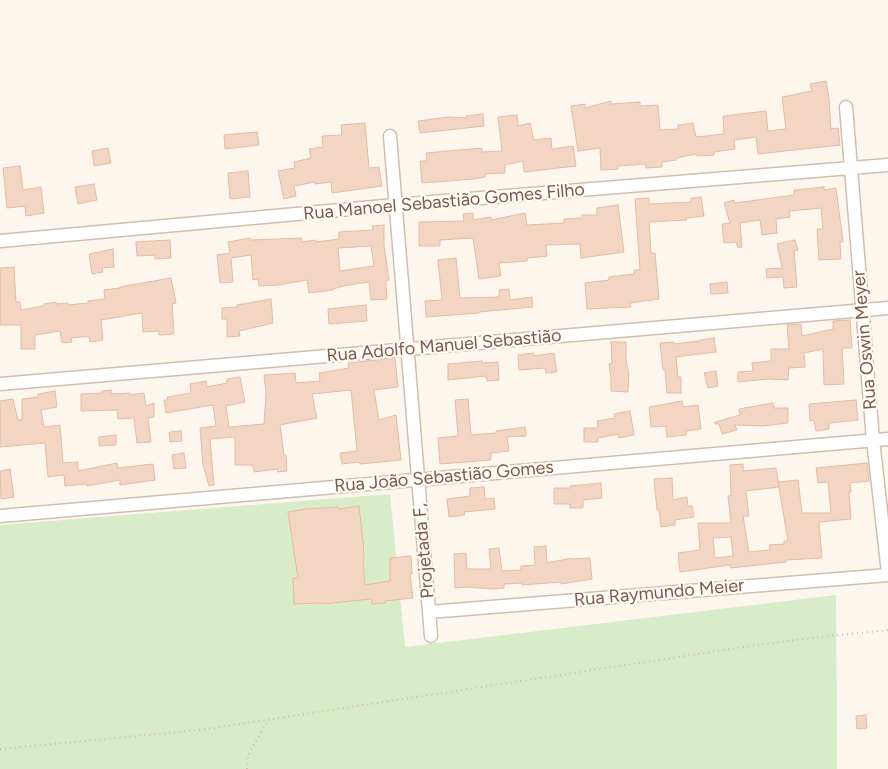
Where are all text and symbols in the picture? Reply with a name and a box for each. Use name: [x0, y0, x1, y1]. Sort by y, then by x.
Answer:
street label: Rua Manoel Sebastião Gomes Filho: [302, 179, 586, 225]
street label: Rua Oswin Meyer: [848, 269, 882, 411]
street label: Rua Adolfo Manuel Sebastião: [326, 325, 562, 367]
street label: Rua João Sebastião Gomes: [333, 457, 555, 497]
street label: Projetada F,: [409, 502, 439, 600]
street label: Rua Raymundo Meier: [573, 575, 745, 611]

